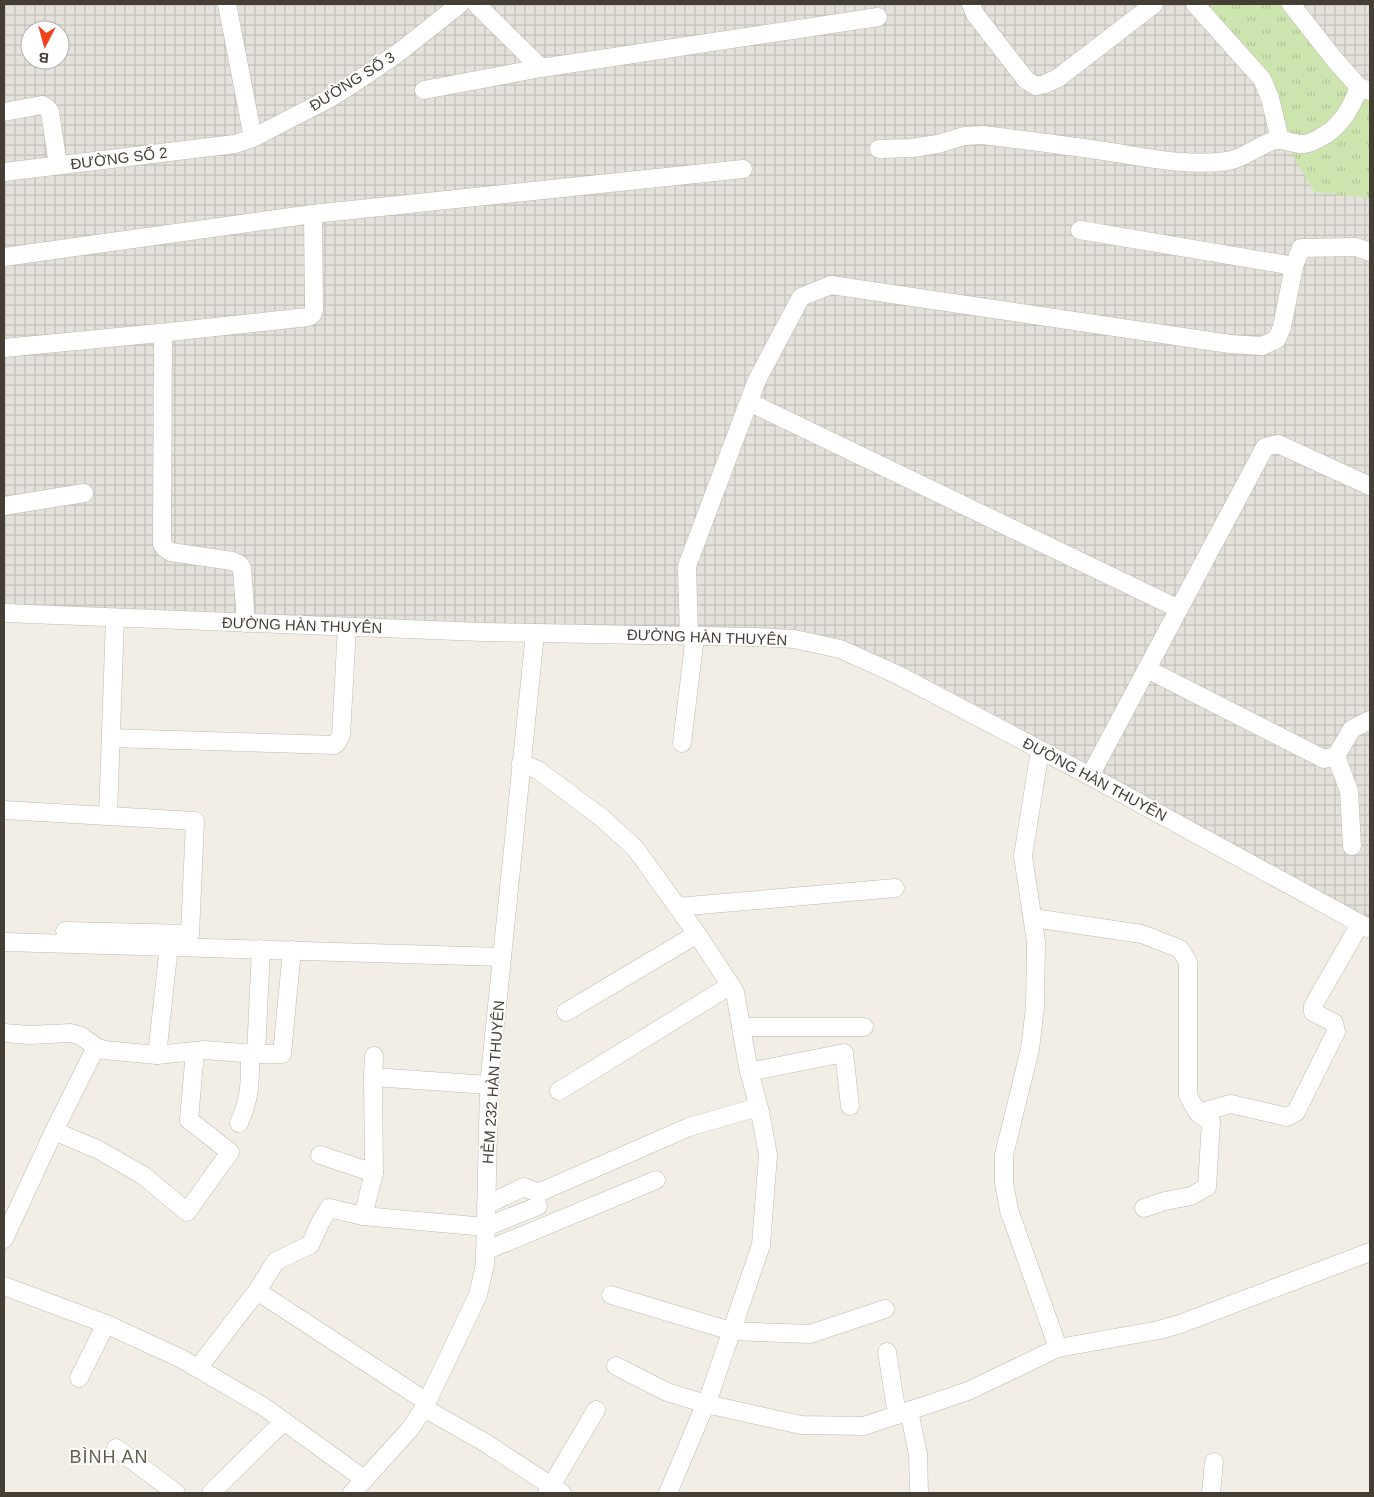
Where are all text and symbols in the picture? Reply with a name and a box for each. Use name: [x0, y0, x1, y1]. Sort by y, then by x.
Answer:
north arrow: [20, 20, 70, 70]
street label: ĐƯỜNG SỐ 3: [306, 48, 398, 114]
text: B: [38, 49, 50, 66]
street label: ĐƯỜNG SỐ 2: [70, 144, 168, 172]
street label: ĐƯỜNG HÀN THUYÊN: [222, 614, 382, 636]
street label: ĐƯỜNG HÀN THUYÊN: [627, 626, 787, 648]
street label: ĐƯỜNG HÀN THUYÊN: [1020, 734, 1170, 824]
street label: HẺM 232 HÀN THUYÊN: [479, 1000, 507, 1164]
district label: BÌNH AN: [69, 1447, 149, 1467]

